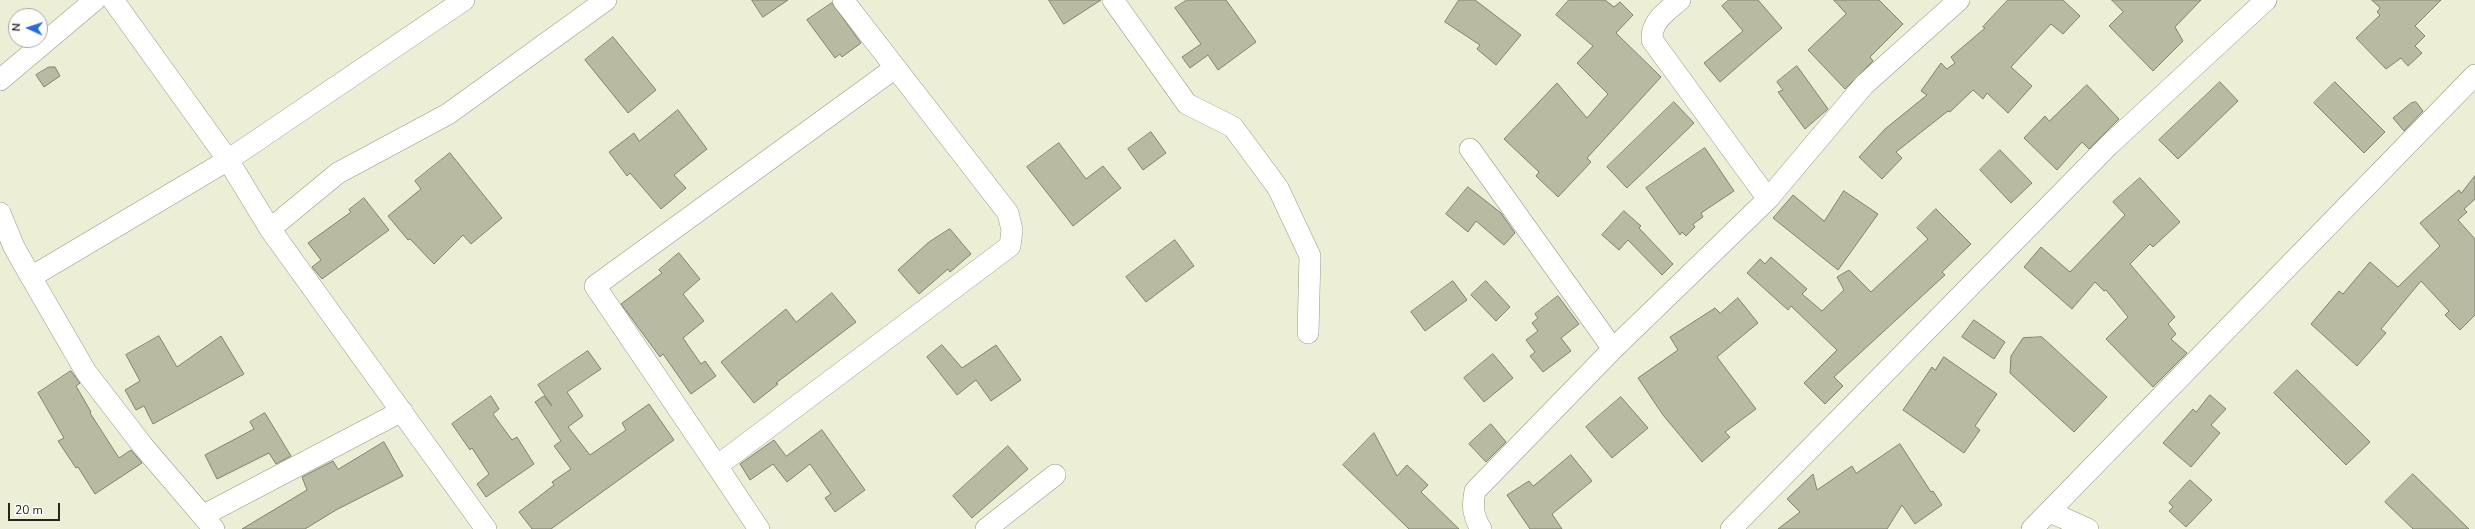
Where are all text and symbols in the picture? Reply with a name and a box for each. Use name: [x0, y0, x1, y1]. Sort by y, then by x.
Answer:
north arrow: [8, 8, 48, 48]
text: N: [9, 23, 24, 32]
scale bar: [10, 495, 62, 521]
text: 20 m: [15, 502, 43, 518]

